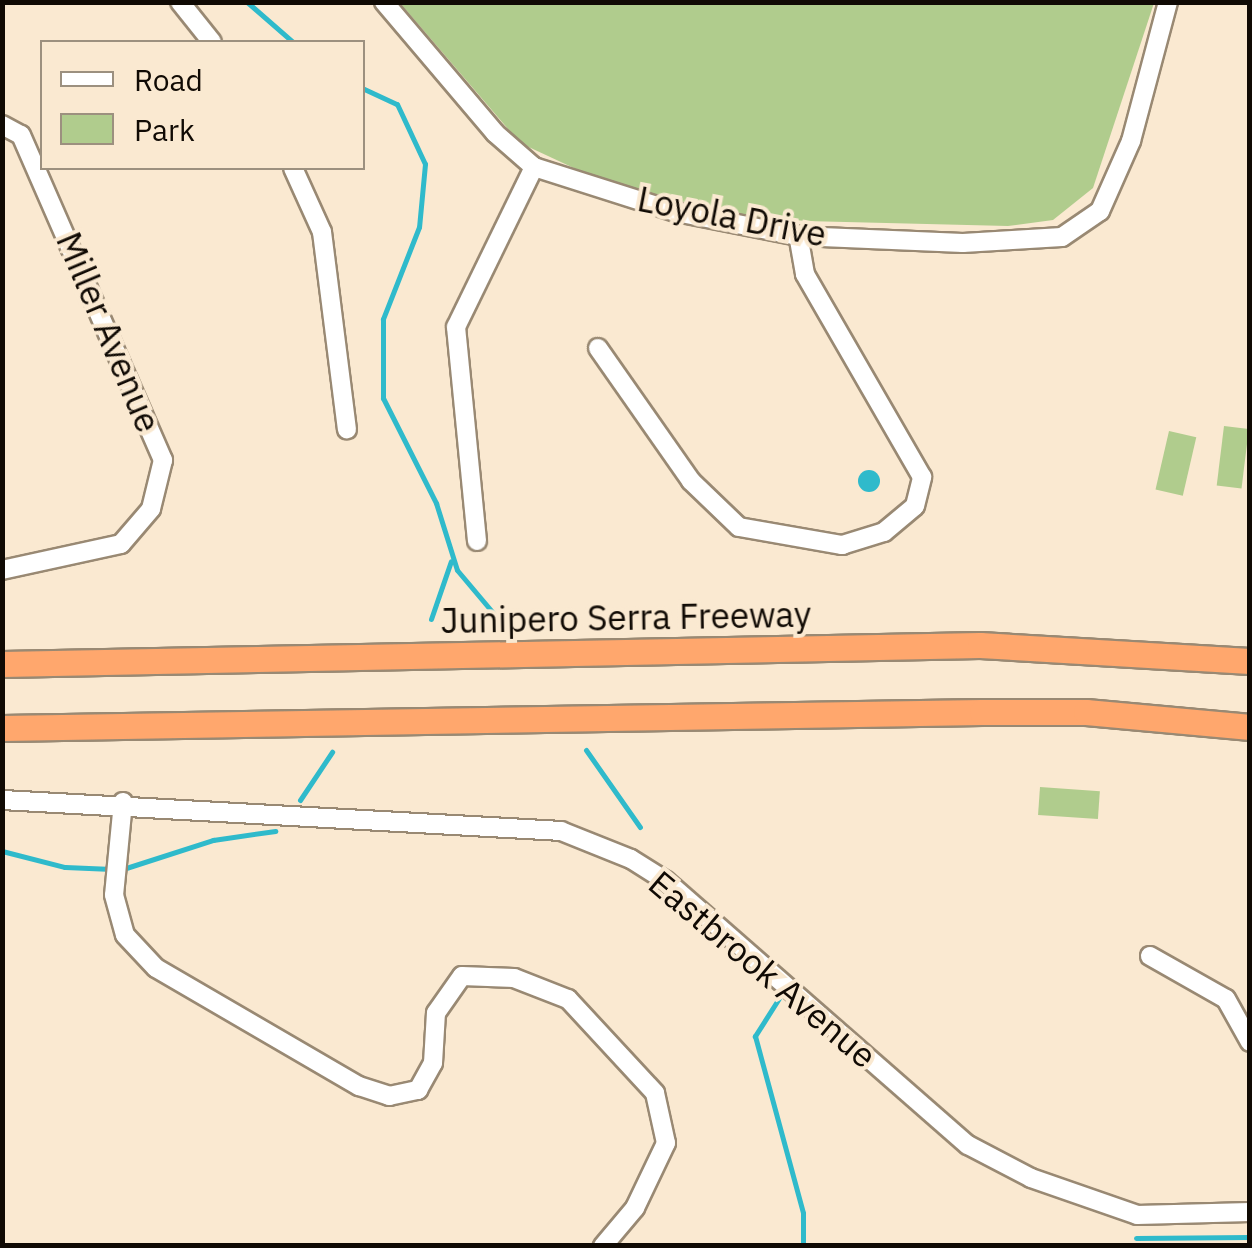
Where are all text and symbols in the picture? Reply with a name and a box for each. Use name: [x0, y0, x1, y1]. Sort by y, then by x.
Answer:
legend: [40, 40, 365, 170]
text: Road: [134, 60, 203, 99]
text: Park: [134, 110, 195, 149]
street label: Loyola Drive: [634, 177, 830, 255]
street label: Miller Avenue: [48, 226, 170, 438]
street label: Junipero Serra Freeway: [440, 593, 812, 641]
street label: Eastbrook Avenue: [641, 862, 885, 1076]

